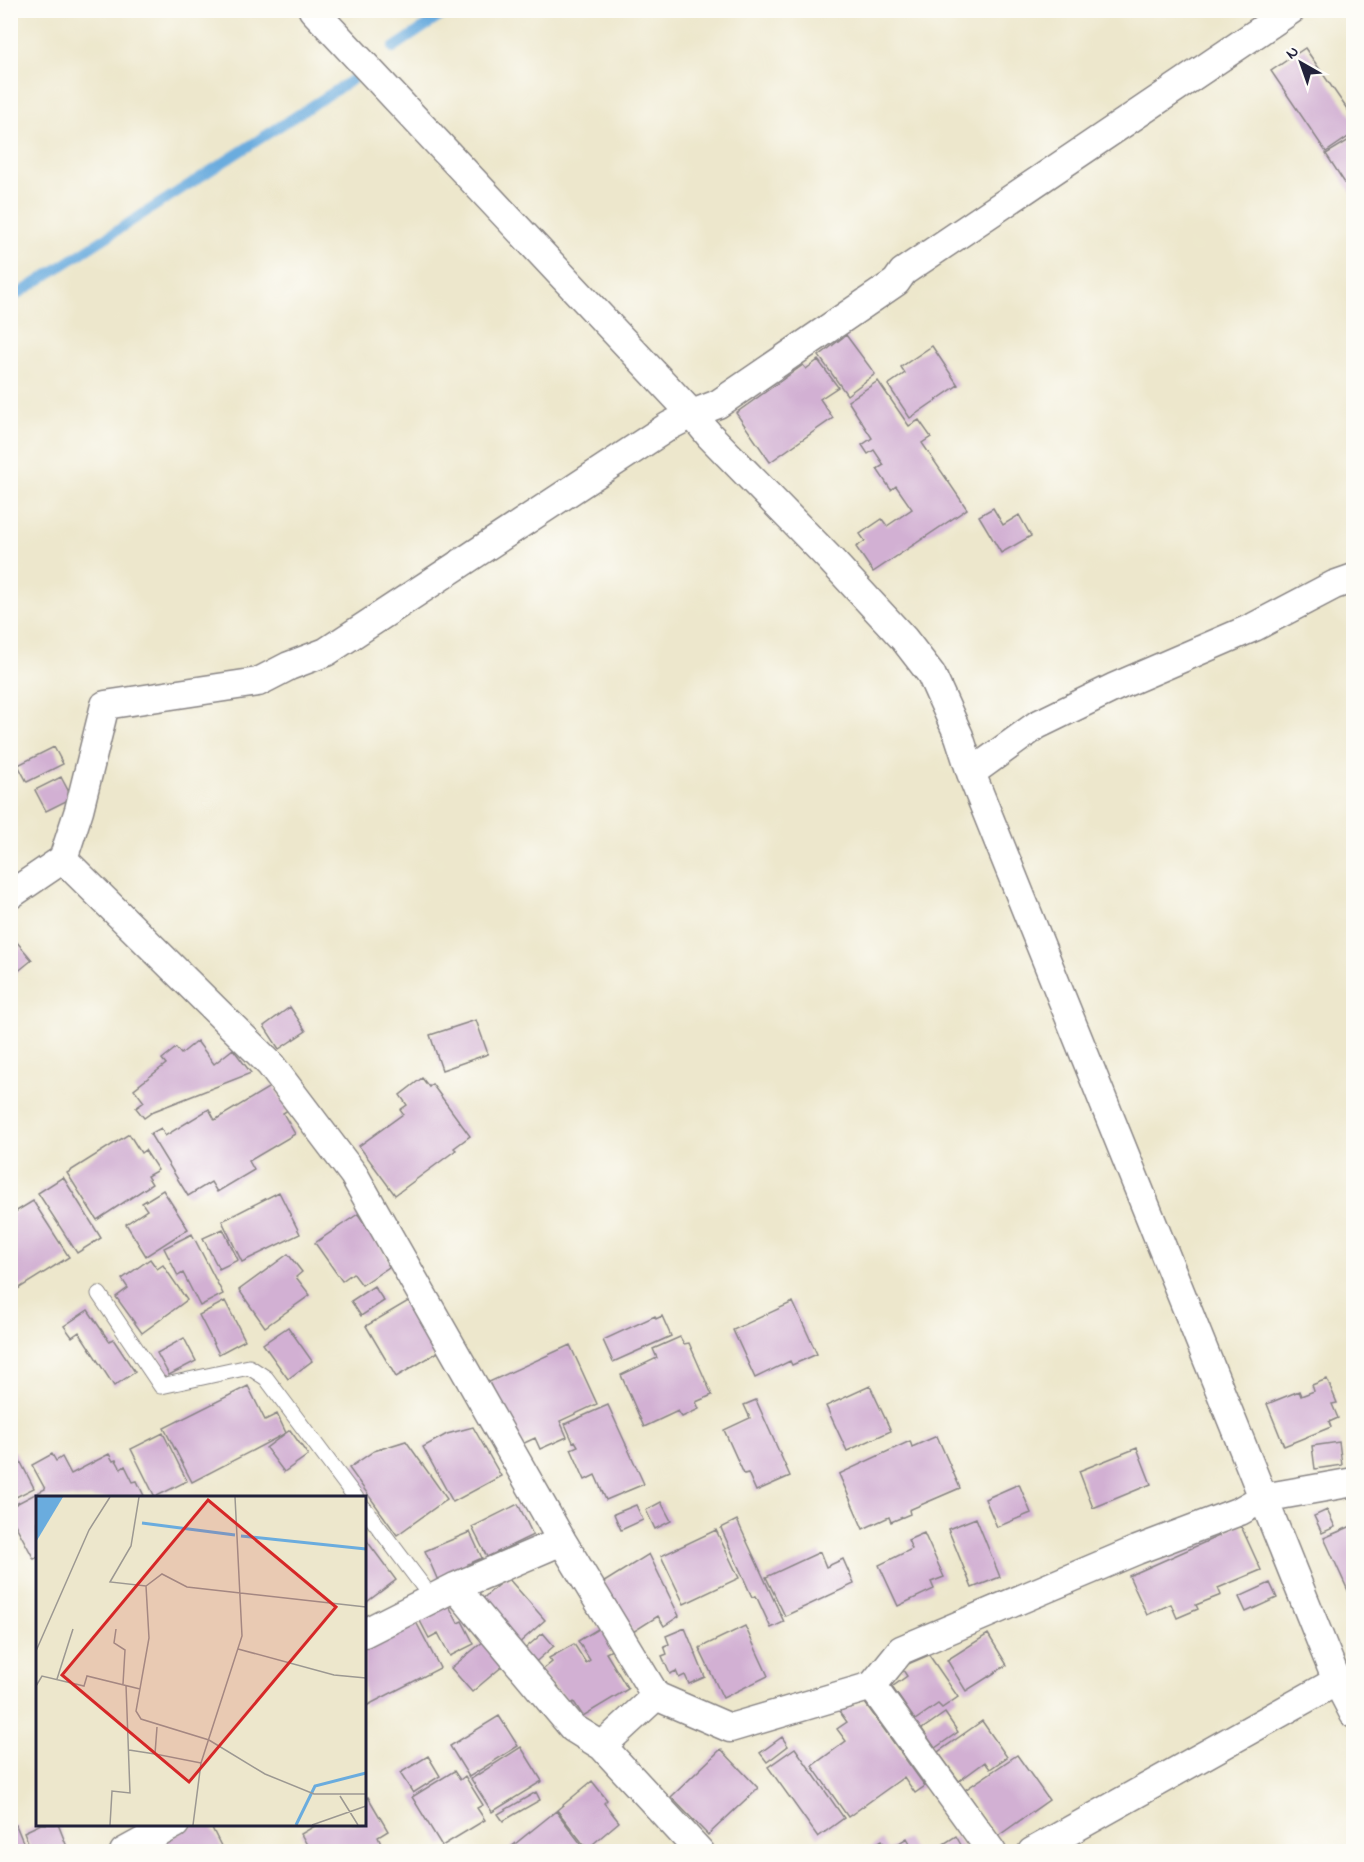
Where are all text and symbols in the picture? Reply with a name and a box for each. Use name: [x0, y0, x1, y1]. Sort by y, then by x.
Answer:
north arrow: [1271, 33, 1331, 93]
text: N: [1281, 40, 1305, 66]
inset map: [36, 1496, 366, 1826]

